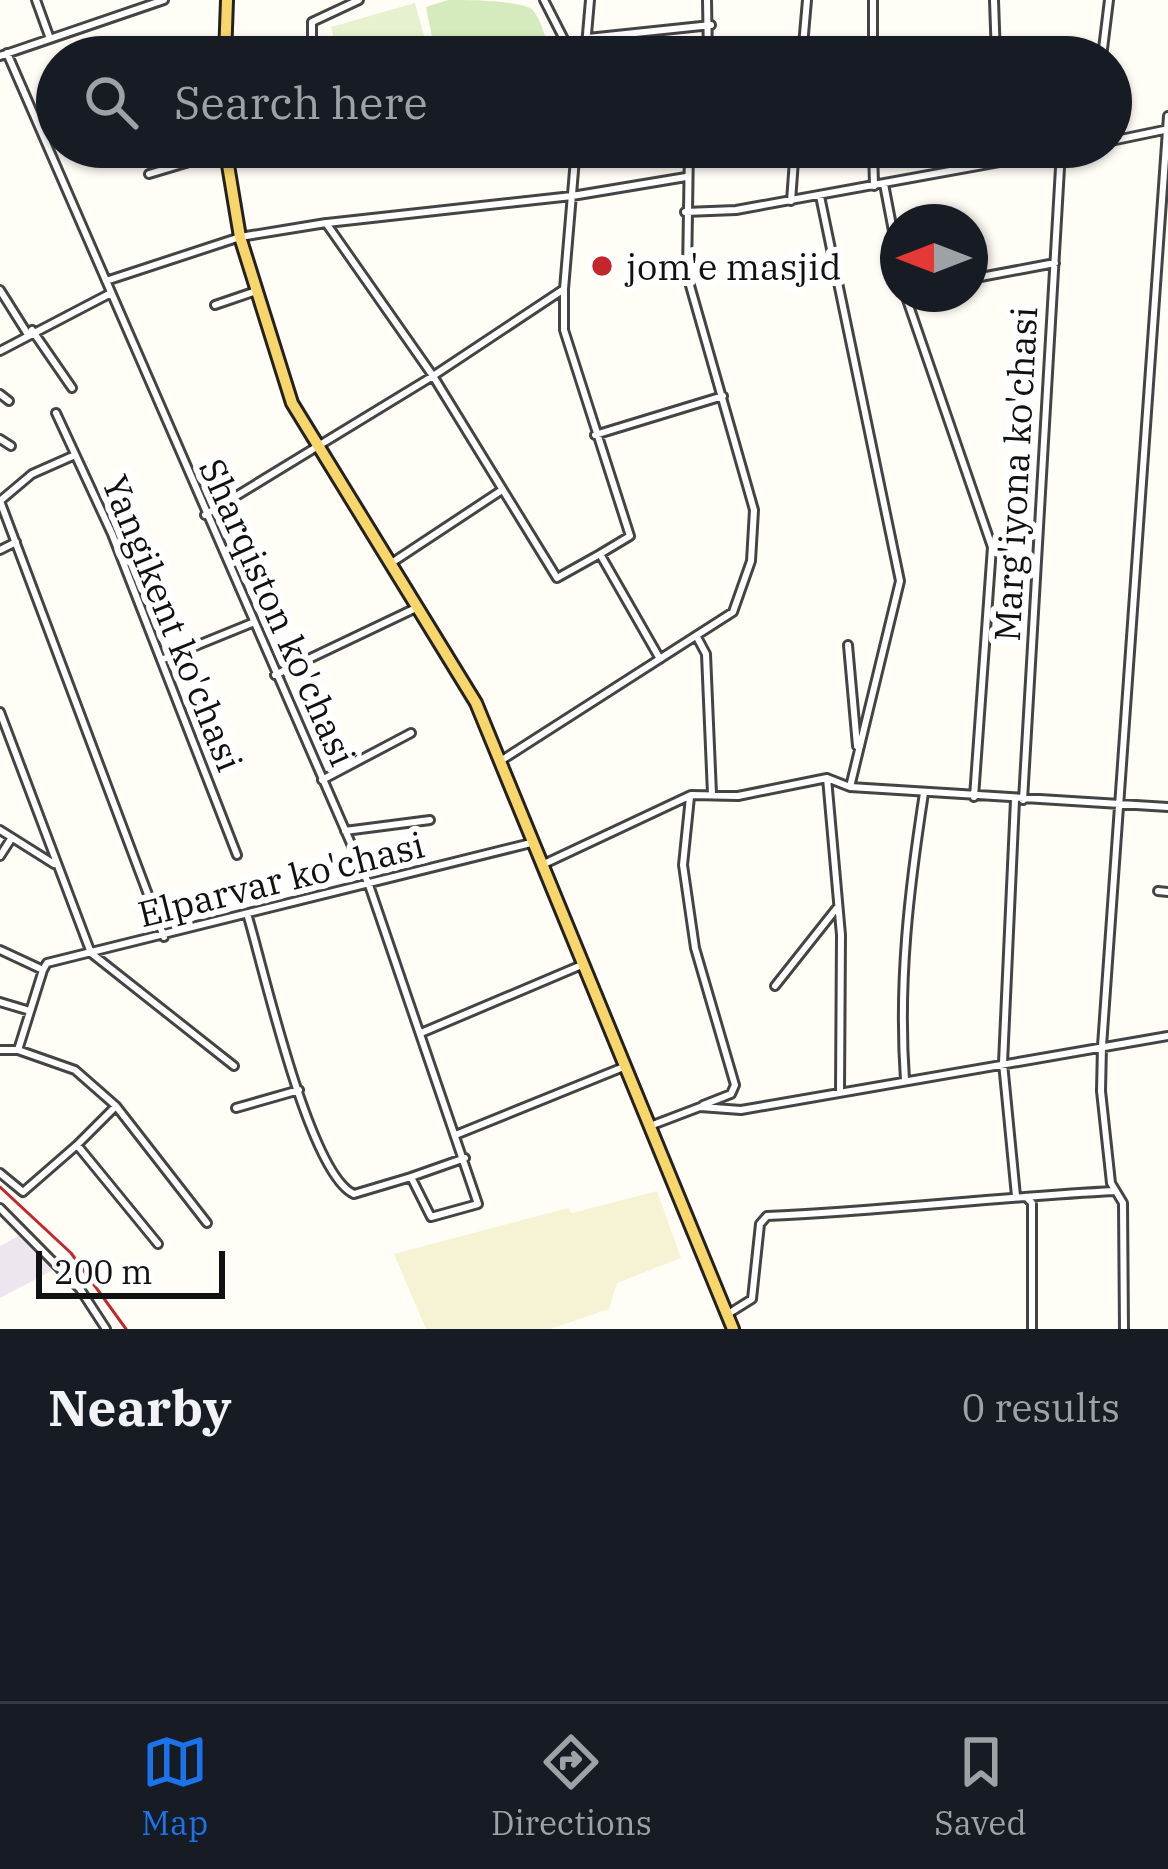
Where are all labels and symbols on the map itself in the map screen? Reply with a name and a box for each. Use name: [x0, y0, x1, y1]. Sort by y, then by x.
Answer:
north arrow: [880, 204, 988, 312]
place label: jom'e masjid: [624, 243, 841, 290]
marker: jom'e masjid: [589, 253, 615, 279]
street label: Marg'iyona ko'chasi: [983, 306, 1047, 642]
street label: Sharqiston ko'chasi: [189, 451, 367, 773]
street label: Yangikent ko'chasi: [92, 468, 254, 778]
street label: Elparvar ko'chasi: [133, 821, 429, 937]
scale bar: [36, 1245, 225, 1298]

